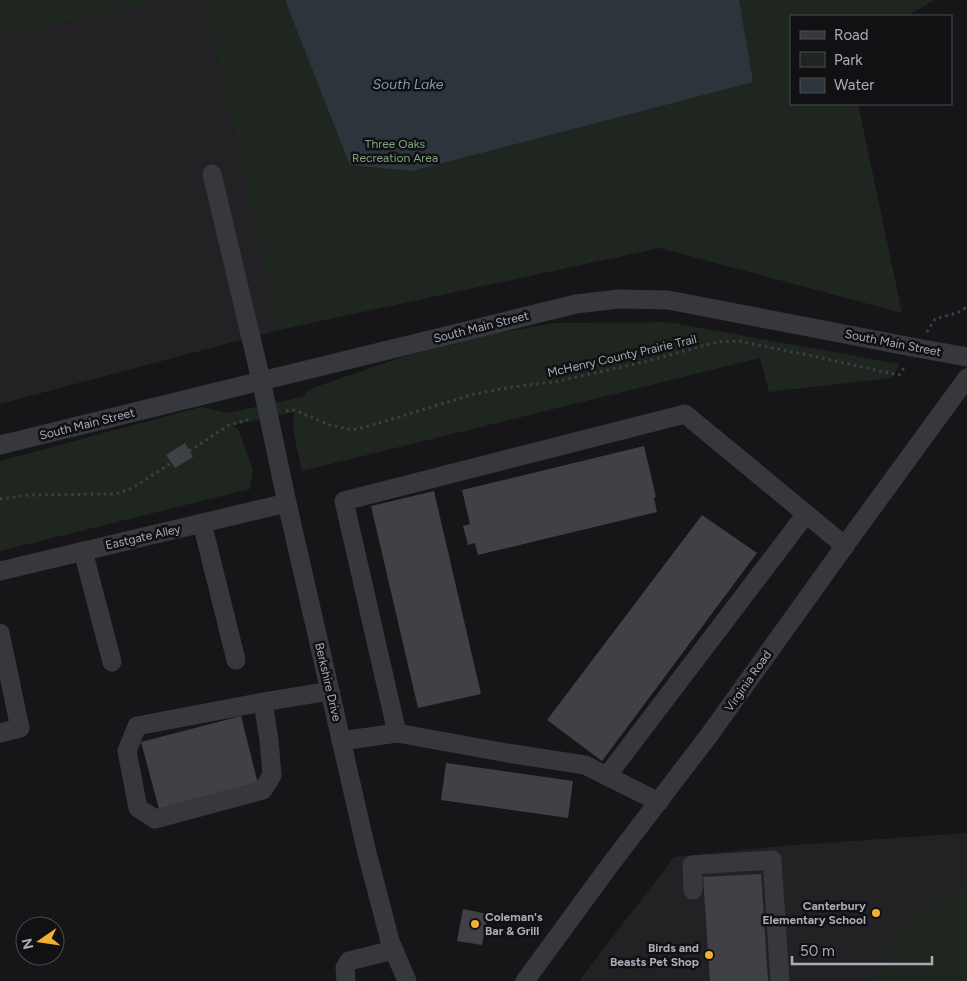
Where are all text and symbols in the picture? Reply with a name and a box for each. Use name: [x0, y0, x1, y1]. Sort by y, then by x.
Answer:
legend: [790, 15, 952, 105]
text: Road: [834, 26, 869, 44]
text: Park: [834, 51, 863, 69]
water label: South Lake: [372, 76, 444, 93]
text: Water: [834, 76, 874, 94]
park label: Three Oaks Recreation Area: [352, 137, 438, 165]
street label: South Main Street: [432, 308, 530, 346]
street label: South Main Street: [844, 327, 943, 359]
street label: McHenry County Prairie Trail: [546, 332, 698, 380]
street label: South Main Street: [38, 405, 136, 443]
street label: Eastgate Alley: [104, 521, 183, 552]
street label: Berkshire Drive: [312, 641, 344, 723]
street label: Virginia Road: [722, 648, 774, 714]
place label: Canterbury Elementary School: [762, 899, 866, 927]
marker: Canterbury Elementary School: [870, 907, 882, 919]
place label: Coleman's Bar & Grill: [485, 910, 543, 938]
north arrow: [15, 916, 65, 966]
marker: Coleman's Bar & Grill: [469, 918, 481, 930]
scale bar: [792, 934, 932, 966]
text: N: [18, 937, 37, 951]
place label: Birds and Beasts Pet Shop: [610, 941, 699, 969]
text: 50 m: [800, 942, 835, 960]
marker: Birds and Beasts Pet Shop: [703, 949, 715, 961]

